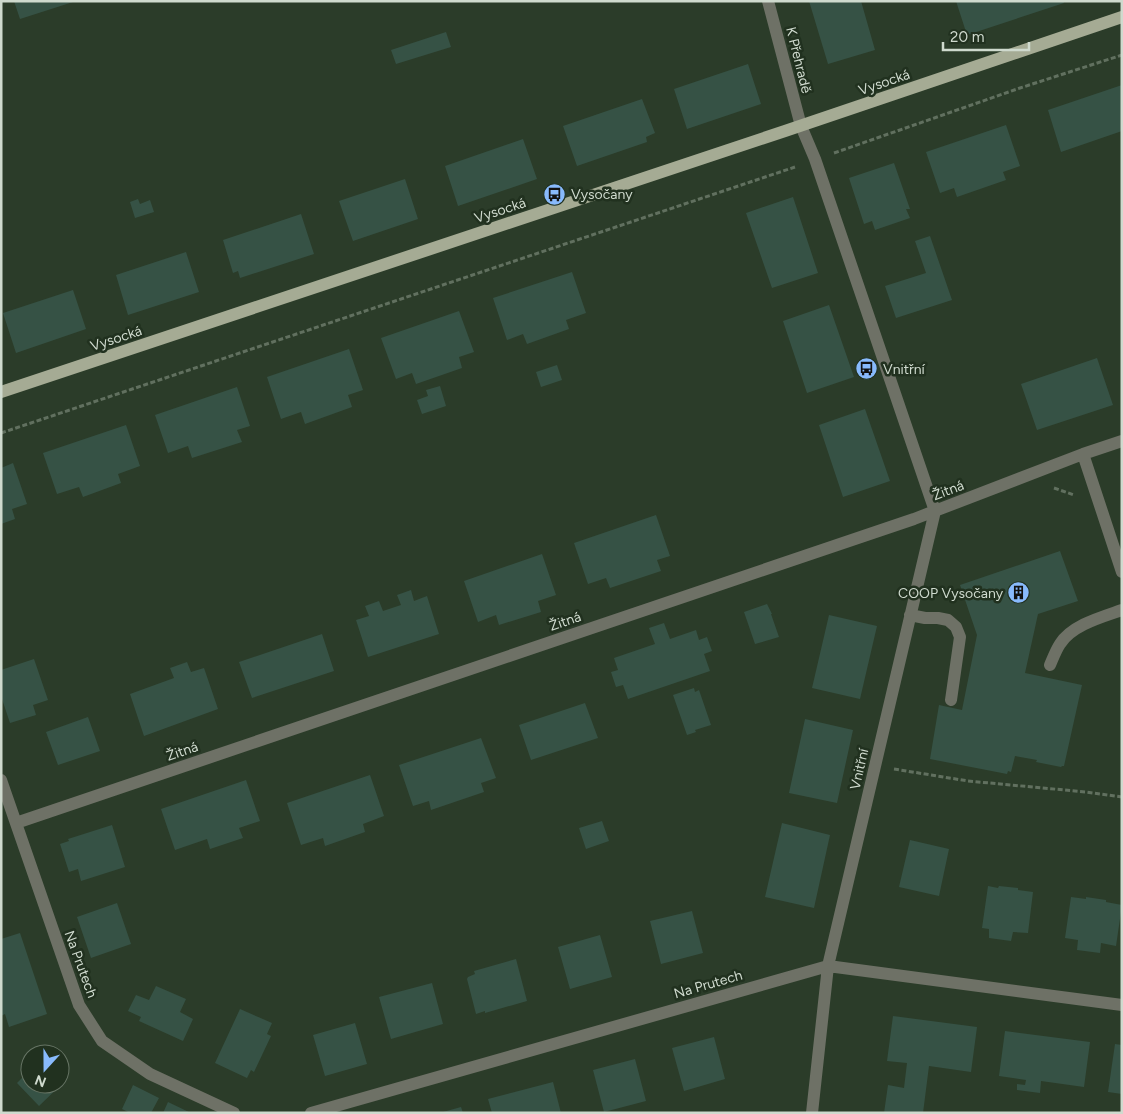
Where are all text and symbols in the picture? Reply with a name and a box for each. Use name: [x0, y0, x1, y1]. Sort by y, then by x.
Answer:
scale bar: [943, 20, 1029, 52]
street label: K Přehradě: [782, 25, 815, 95]
text: 20 m: [950, 28, 984, 46]
street label: Vysocká: [856, 66, 912, 99]
bus stop icon: Vysočany: [543, 182, 567, 206]
place label: Vysočany: [571, 186, 633, 203]
street label: Vysocká: [472, 194, 528, 227]
street label: Vysocká: [88, 322, 144, 355]
bus stop icon: Vnitřní: [855, 357, 879, 381]
place label: Vnitřní: [883, 361, 926, 378]
street label: Žitná: [930, 477, 966, 504]
building icon: COOP Vysočany: [1007, 581, 1031, 605]
place label: COOP Vysočany: [898, 585, 1004, 602]
street label: Žitná: [547, 608, 583, 635]
street label: Žitná: [164, 738, 200, 765]
street label: Vnitřní: [847, 746, 873, 791]
street label: Na Prutech: [61, 928, 101, 1000]
street label: Na Prutech: [672, 967, 744, 1002]
north arrow: [20, 1044, 70, 1094]
text: N: [32, 1071, 49, 1091]

